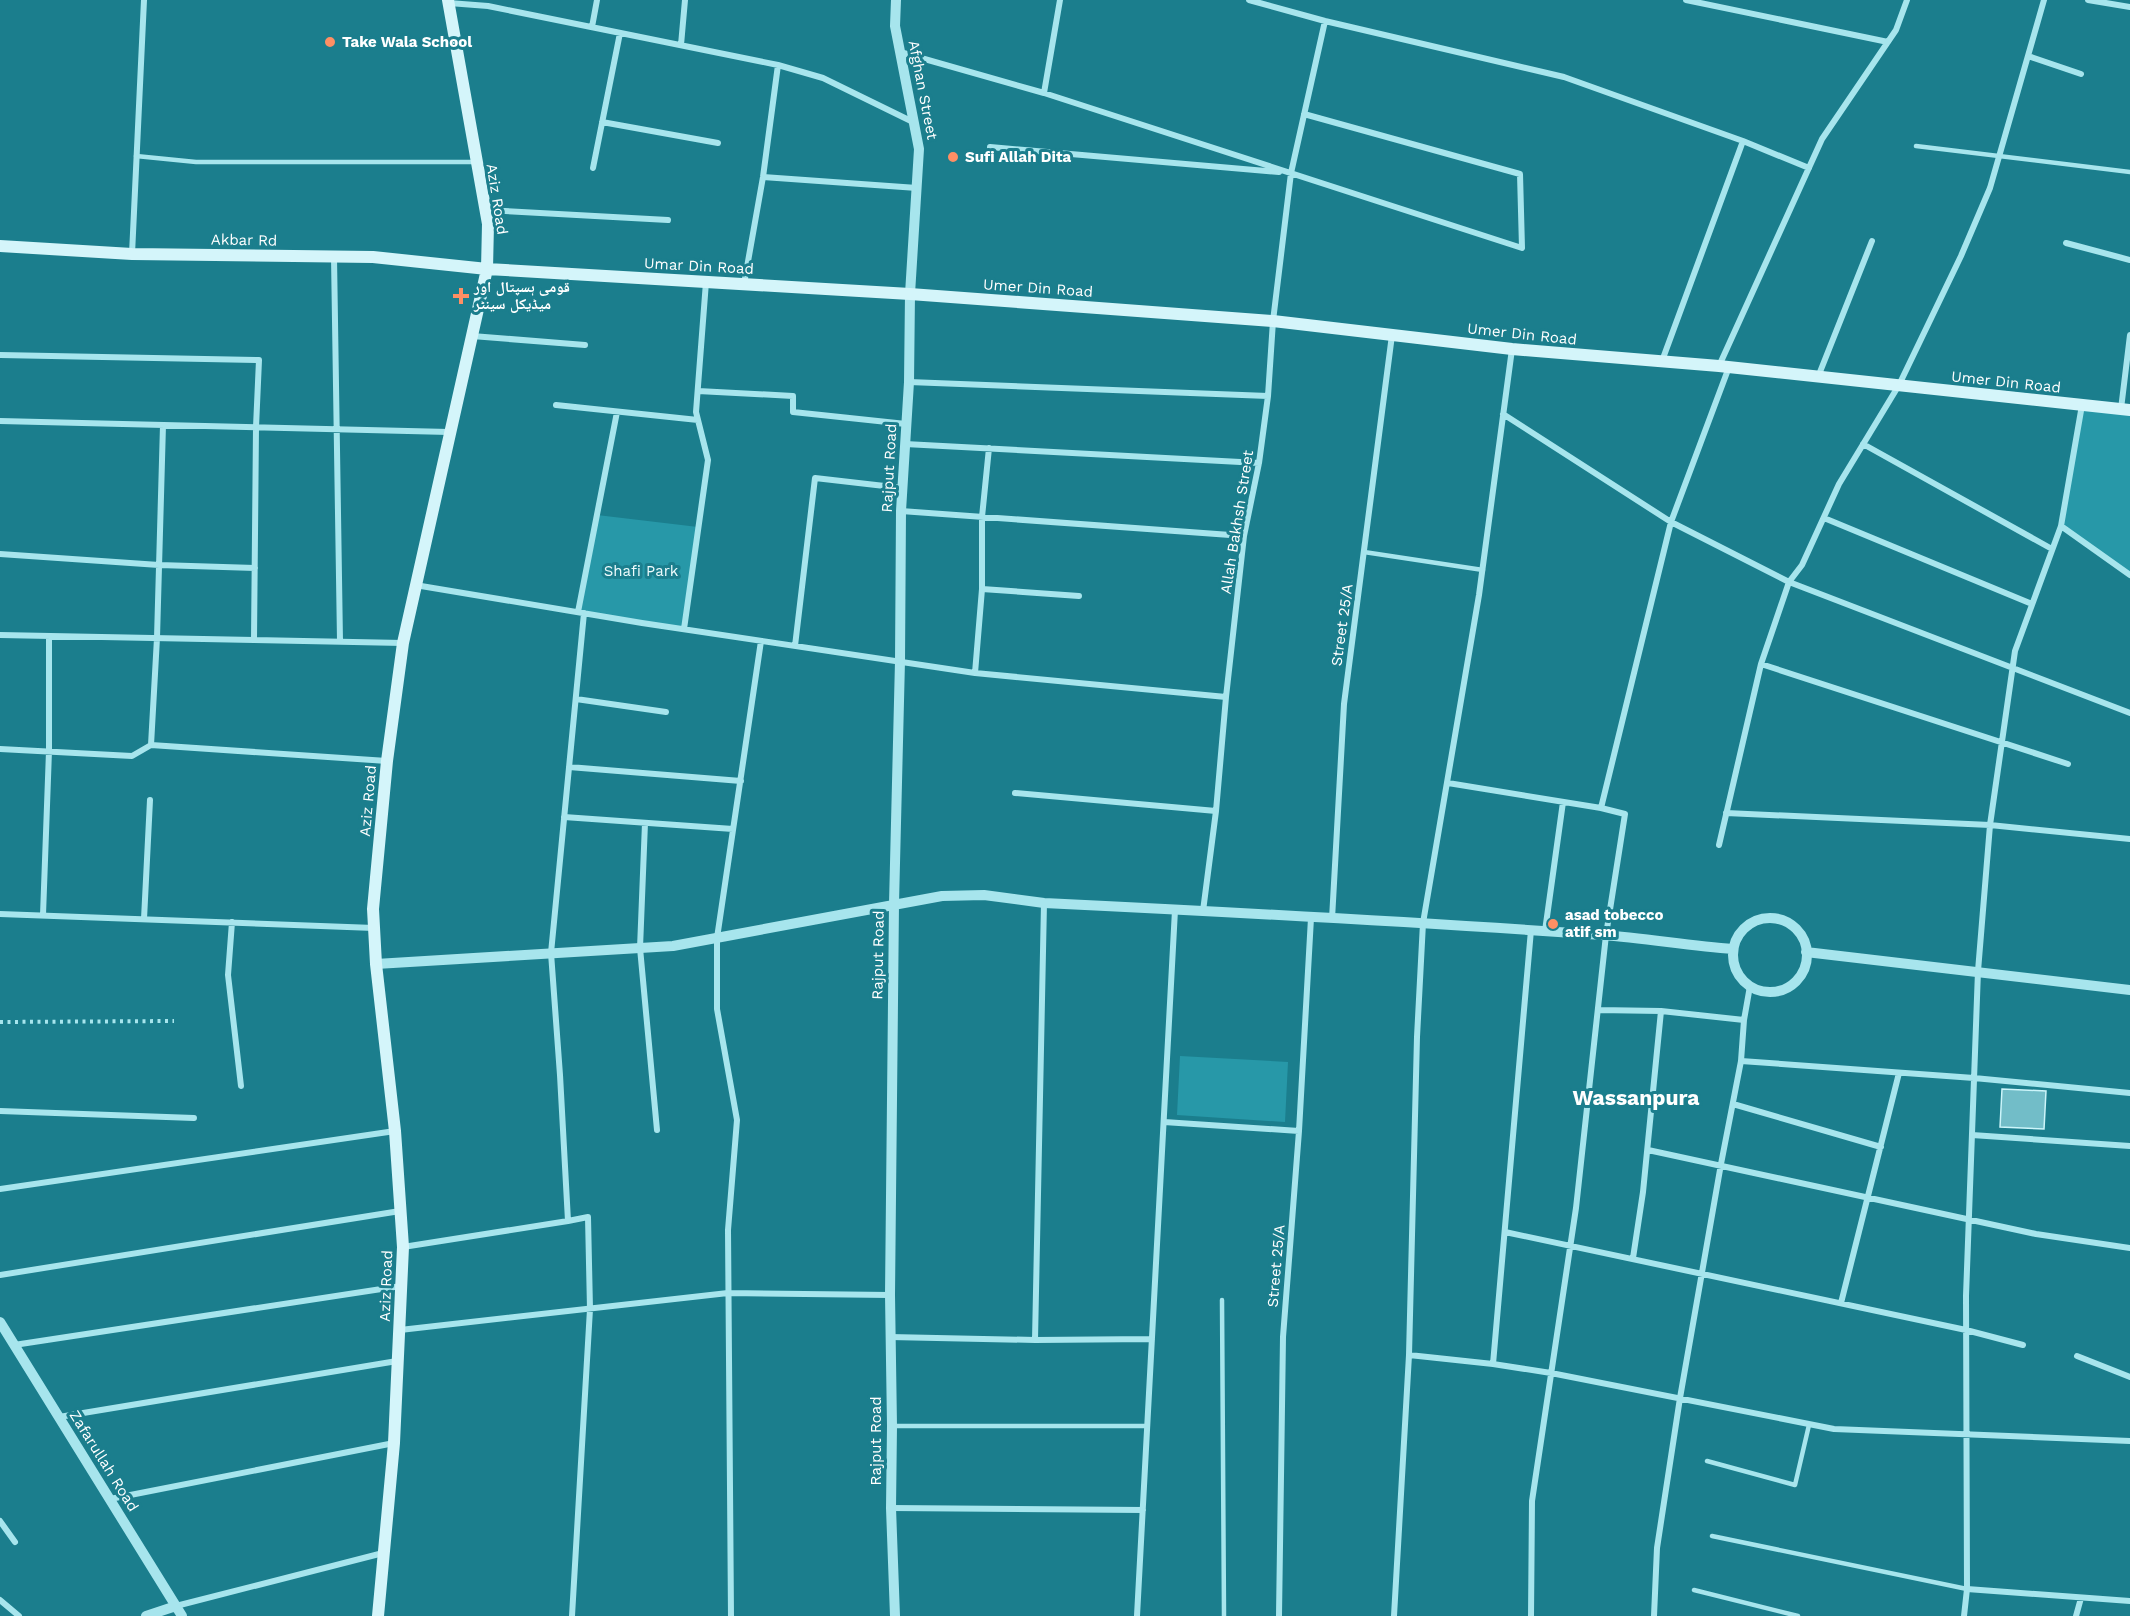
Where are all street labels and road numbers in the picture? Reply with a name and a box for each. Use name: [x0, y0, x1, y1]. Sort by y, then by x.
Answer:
street label: Afghan Street: [905, 39, 942, 142]
street label: Aziz Road: [483, 162, 511, 236]
street label: Akbar Rd: [211, 230, 277, 250]
street label: Umar Din Road: [644, 254, 754, 278]
street label: Umer Din Road: [982, 275, 1094, 301]
street label: Umer Din Road: [1466, 319, 1578, 349]
street label: Umer Din Road: [1950, 367, 2062, 397]
street label: Rajput Road: [878, 423, 900, 513]
street label: Allah Bakhsh Street: [1217, 448, 1257, 595]
street label: Street 25/A: [1327, 583, 1357, 667]
street label: Aziz Road: [356, 765, 380, 837]
street label: Rajput Road: [868, 910, 888, 1000]
street label: Street 25/A: [1263, 1224, 1289, 1308]
street label: Aziz Road: [376, 1250, 396, 1322]
street label: Rajput Road: [867, 1396, 885, 1486]
street label: Zafarullah Road: [66, 1407, 142, 1515]

